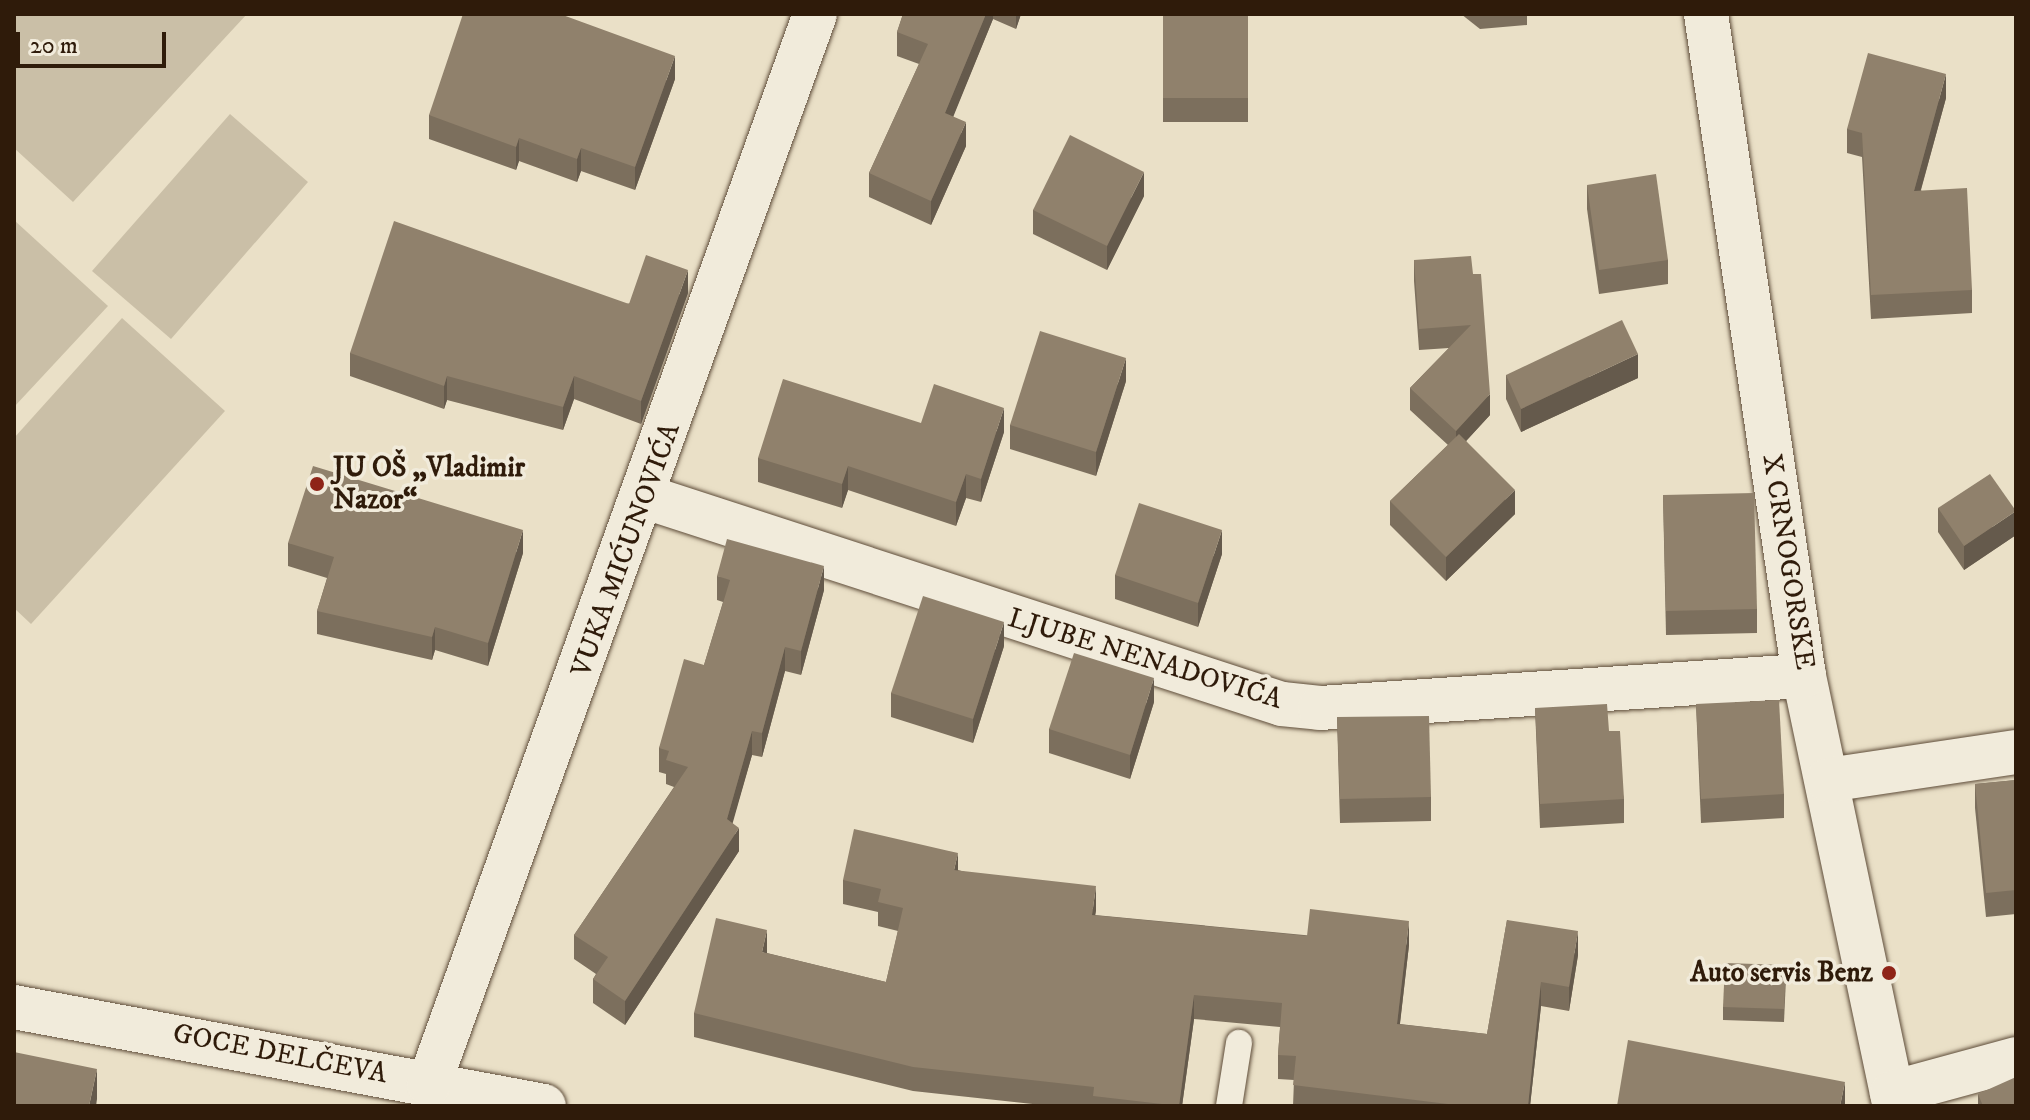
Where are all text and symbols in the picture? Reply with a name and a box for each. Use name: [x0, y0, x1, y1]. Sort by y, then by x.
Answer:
scale bar: [20, 16, 170, 66]
text: 20 m: [30, 31, 78, 61]
street label: VUKA MIĆUNOVIĆA: [564, 418, 688, 682]
place label: JU OŠ „Vladimir Nazor“: [333, 451, 525, 517]
street label: X CRNOGORSKE: [1754, 452, 1822, 672]
marker: JU OŠ „Vladimir Nazor“: [308, 475, 326, 493]
street label: LJUBE NENADOVIĆA: [1004, 601, 1286, 717]
place label: Auto servis Benz: [1690, 956, 1873, 990]
marker: Auto servis Benz: [1880, 964, 1898, 982]
street label: GOCE DELČEVA: [170, 1017, 390, 1091]

